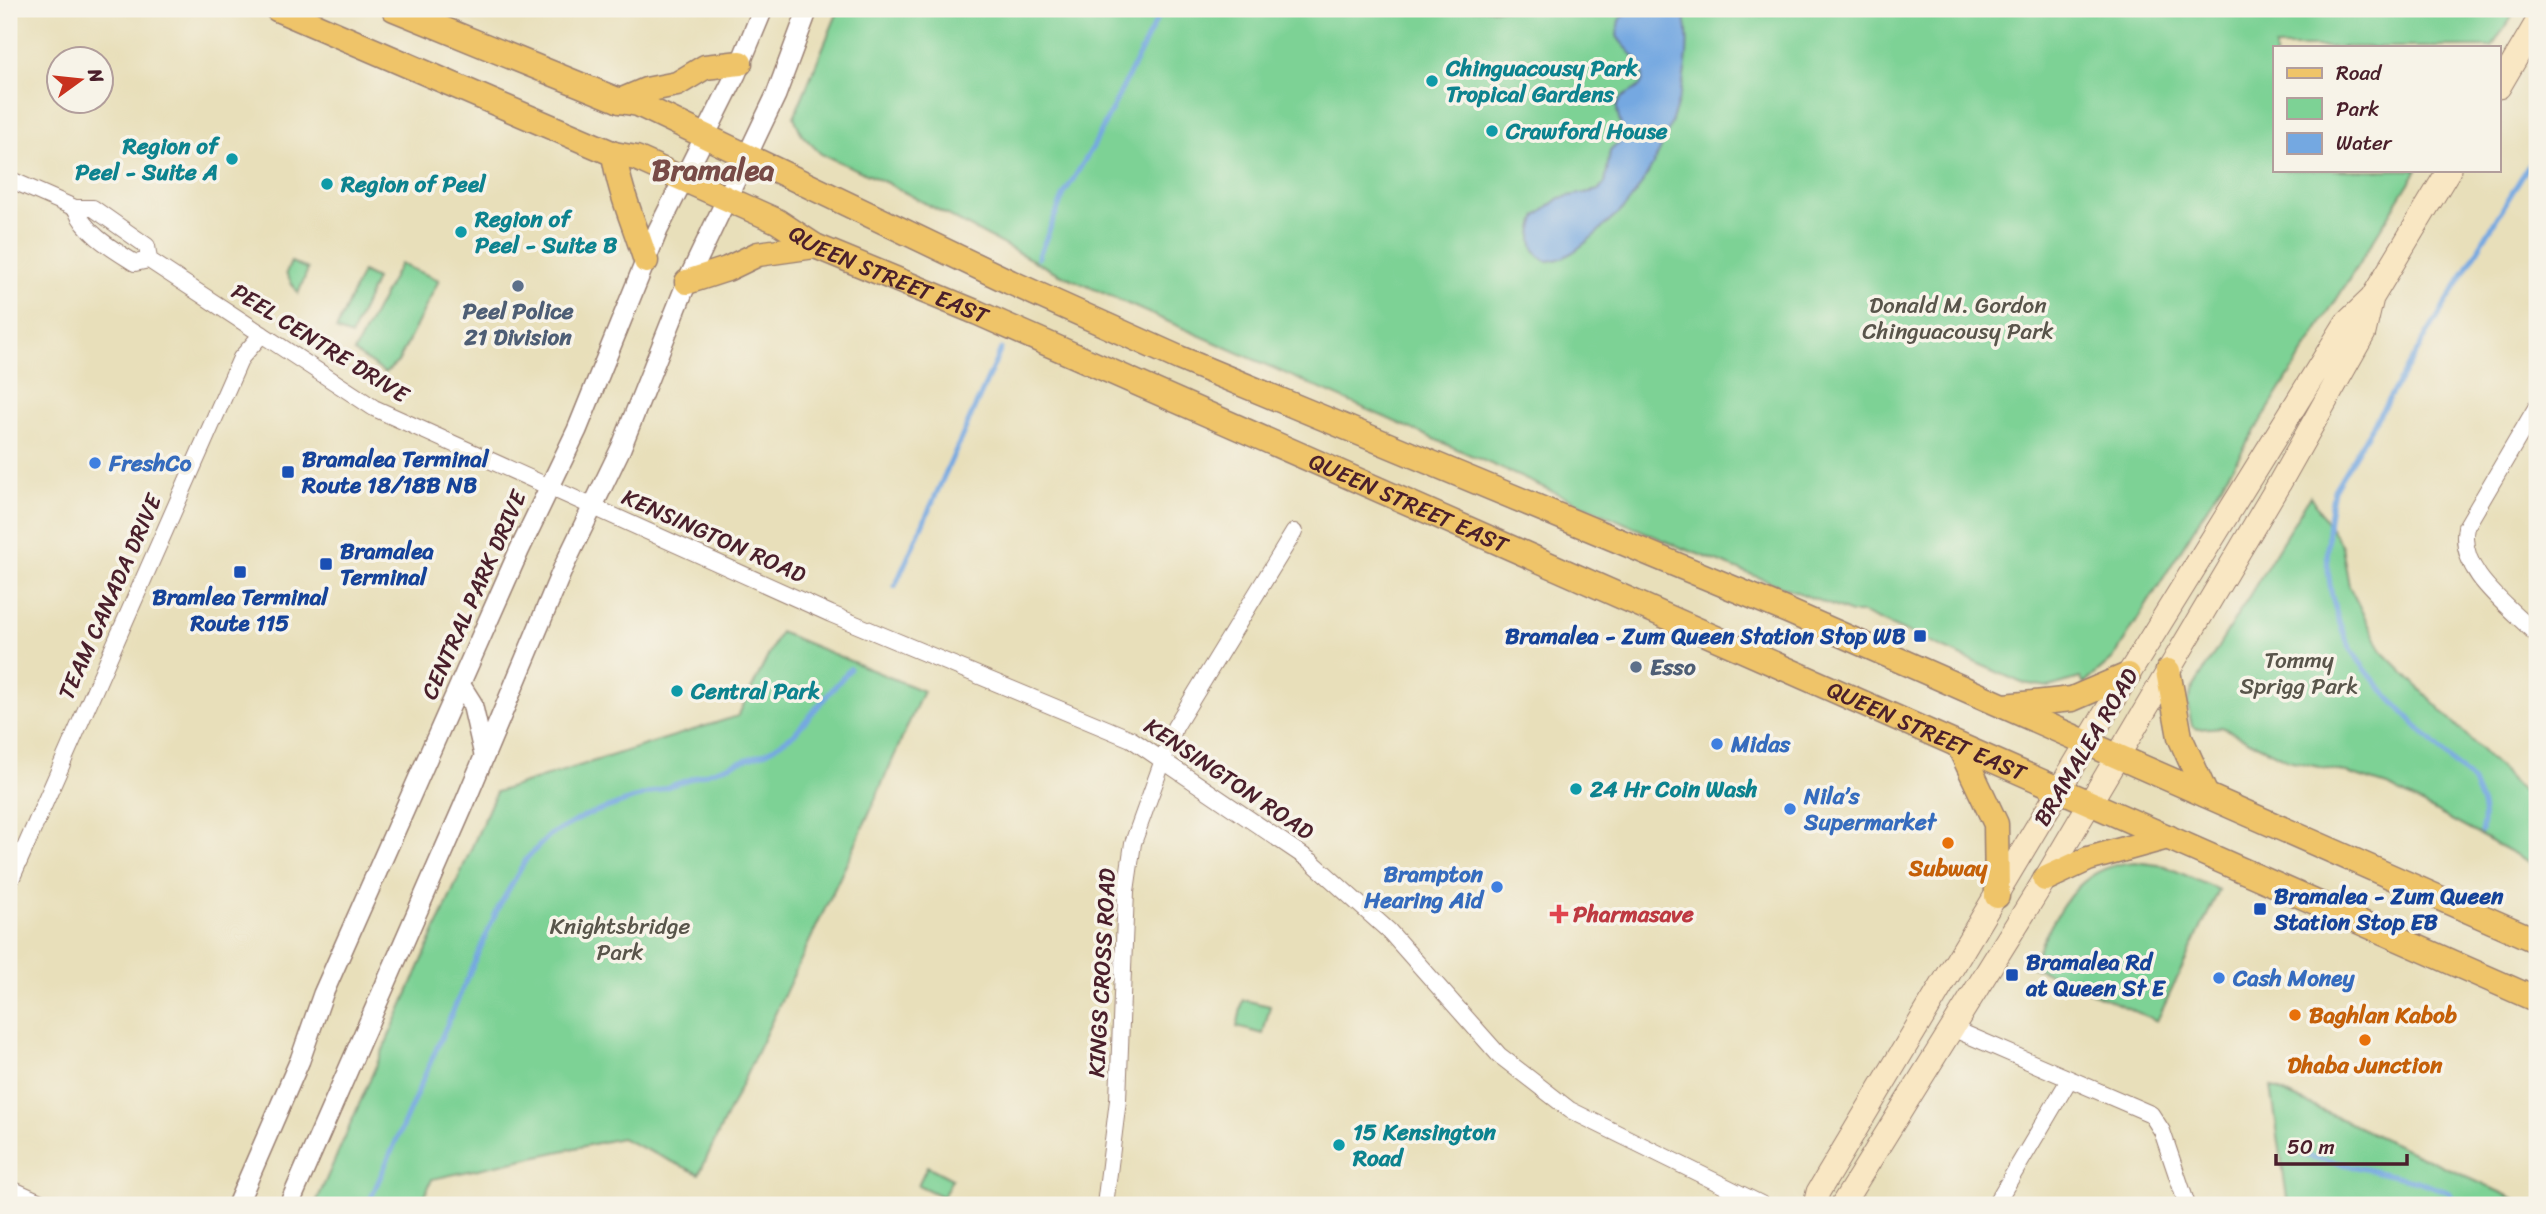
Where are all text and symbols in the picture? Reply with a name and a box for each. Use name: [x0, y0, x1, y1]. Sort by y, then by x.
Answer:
north arrow: [46, 46, 116, 116]
legend: [2273, 46, 2500, 172]
place label: Chinguacousy Park Tropical Gardens: [1445, 48, 1638, 115]
text: Road: [2336, 54, 2383, 92]
text: N: [78, 64, 114, 87]
marker: Chinguacousy Park Tropical Gardens: [1424, 73, 1440, 89]
text: Park: [2336, 90, 2379, 128]
place label: Crawford House: [1505, 111, 1668, 152]
marker: Crawford House: [1484, 123, 1500, 139]
text: Water: [2336, 124, 2393, 162]
place label: Region of Peel - Suite A: [75, 126, 221, 193]
district label: Bramalea: [652, 143, 774, 197]
marker: Region of Peel - Suite A: [224, 151, 240, 167]
place label: Region of Peel: [340, 164, 487, 205]
marker: Region of Peel: [319, 176, 335, 192]
place label: Region of Peel - Suite B: [474, 199, 618, 266]
street label: QUEEN STREET EAST: [780, 213, 997, 336]
marker: Region of Peel - Suite B: [453, 224, 469, 240]
street label: PEEL CENTRE DRIVE: [223, 272, 418, 415]
marker: Peel Police 21 Division: [510, 278, 526, 294]
park label: Donald M. Gordon Chinguacousy Park: [1862, 285, 2054, 352]
place label: Peel Police 21 Division: [462, 291, 574, 358]
place label: Bramalea Terminal Route 18/18B NB: [301, 439, 490, 506]
street label: QUEEN STREET EAST: [1302, 441, 1517, 565]
place label: FreshCo: [108, 443, 192, 484]
marker: FreshCo: [87, 455, 103, 471]
marker: Bramalea Terminal Route 18/18B NB: [280, 464, 296, 480]
street label: KENSINGTON ROAD: [615, 477, 813, 595]
street label: CENTRAL PARK DRIVE: [409, 483, 539, 706]
street label: TEAM CANADA DRIVE: [46, 486, 174, 707]
place label: Bramalea Terminal: [340, 531, 434, 598]
marker: Bramalea Terminal: [318, 556, 334, 572]
marker: Bramlea Terminal Route 115: [232, 564, 248, 580]
place label: Bramlea Terminal Route 115: [152, 577, 329, 644]
place label: Bramalea - Zum Queen Station Stop WB: [1505, 616, 1906, 657]
marker: Bramalea - Zum Queen Station Stop WB: [1912, 628, 1928, 644]
park label: Tommy Sprigg Park: [2240, 640, 2358, 707]
place label: Esso: [1650, 647, 1696, 688]
marker: Esso: [1628, 659, 1644, 675]
street label: BRAMALEA ROAD: [2022, 659, 2150, 834]
street label: QUEEN STREET EAST: [1820, 669, 2035, 794]
place label: Central Park: [690, 671, 820, 712]
marker: Central Park: [669, 683, 685, 699]
street label: KENSINGTON ROAD: [1135, 707, 1323, 852]
place label: Midas: [1730, 724, 1791, 765]
marker: Midas: [1709, 736, 1725, 752]
place label: 24 Hr Coin Wash: [1589, 769, 1758, 810]
place label: Nila’s Supermarket: [1803, 776, 1938, 843]
marker: 24 Hr Coin Wash: [1568, 781, 1584, 797]
marker: Nila’s Supermarket: [1782, 801, 1798, 817]
marker: Subway: [1940, 835, 1956, 851]
place label: Subway: [1908, 848, 1989, 889]
place label: Brampton Hearing Aid: [1363, 854, 1485, 921]
street label: KINGS CROSS ROAD: [1076, 867, 1128, 1079]
place label: Bramalea - Zum Queen Station Stop EB: [2273, 876, 2504, 943]
marker: Brampton Hearing Aid: [1489, 879, 1505, 895]
place label: Pharmasave: [1573, 894, 1694, 935]
marker: Bramalea - Zum Queen Station Stop EB: [2252, 901, 2268, 917]
park label: Knightsbridge Park: [550, 906, 690, 973]
marker: Pharmasave: [1551, 906, 1567, 922]
place label: Bramalea Rd at Queen St E: [2025, 942, 2167, 1009]
place label: Cash Money: [2232, 958, 2355, 999]
marker: Bramalea Rd at Queen St E: [2004, 967, 2020, 983]
marker: Cash Money: [2211, 970, 2227, 986]
place label: Baghlan Kabob: [2309, 995, 2457, 1036]
marker: Baghlan Kabob: [2287, 1007, 2303, 1023]
marker: Dhaba Junction: [2357, 1032, 2373, 1048]
place label: Dhaba Junction: [2288, 1045, 2443, 1086]
place label: 15 Kensington Road: [1352, 1112, 1497, 1179]
scale bar: [2276, 1123, 2408, 1167]
text: 50 m: [2287, 1128, 2335, 1166]
marker: 15 Kensington Road: [1331, 1137, 1347, 1153]

